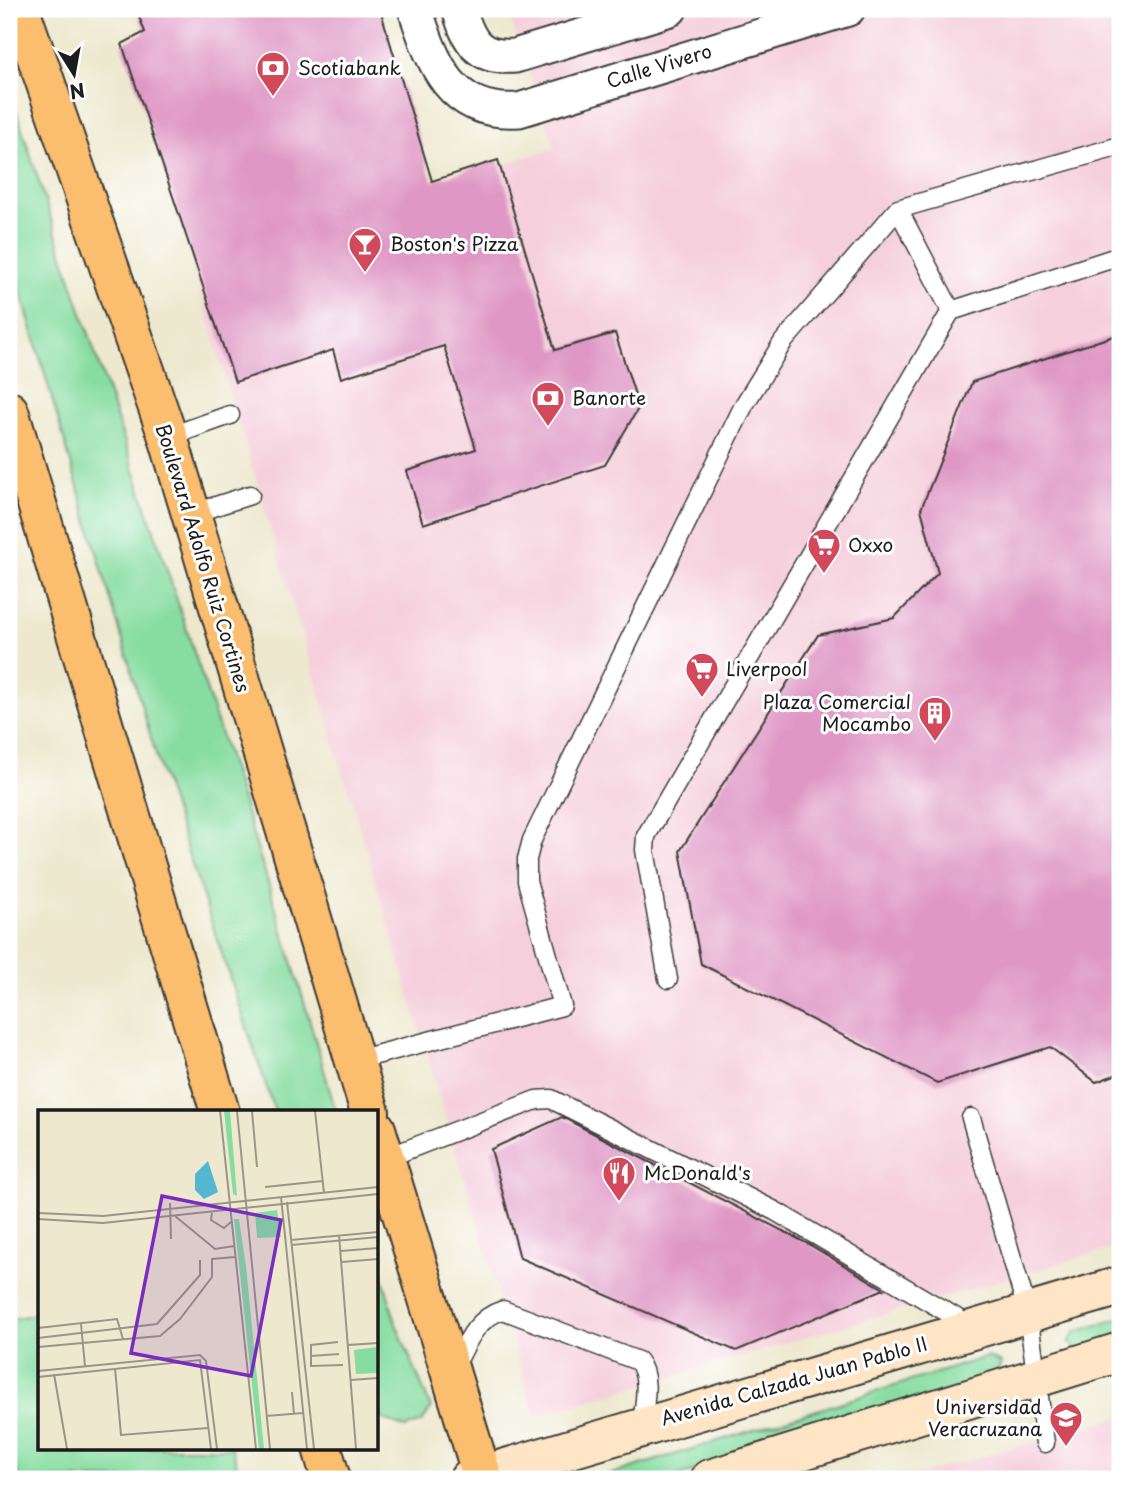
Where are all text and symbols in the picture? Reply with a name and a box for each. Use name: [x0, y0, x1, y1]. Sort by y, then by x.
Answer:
street label: Calle Vivero: [603, 36, 715, 94]
north arrow: [38, 38, 108, 108]
bank icon: Scotiabank: [254, 49, 292, 98]
place label: Scotiabank: [298, 53, 402, 81]
text: N: [67, 76, 87, 107]
bar icon: Boston's Pizza: [346, 225, 384, 274]
place label: Boston's Pizza: [390, 229, 519, 257]
bank icon: Banorte: [529, 379, 567, 428]
place label: Banorte: [572, 383, 646, 411]
street label: Boulevard Adolfo Ruiz Cortines: [150, 420, 258, 695]
supermarket icon: Oxxo: [805, 526, 843, 575]
place label: Oxxo: [848, 530, 893, 558]
supermarket icon: Liverpool: [683, 650, 721, 699]
place label: Liverpool: [726, 654, 808, 682]
place label: Plaza Comercial Mocambo: [763, 687, 911, 737]
building icon: Plaza Comercial Mocambo: [916, 694, 954, 743]
inset map: [38, 1110, 378, 1450]
restaurant icon: McDonald's: [600, 1154, 638, 1203]
place label: McDonald's: [644, 1158, 751, 1186]
street label: Avenida Calzada Juan Pablo II: [657, 1329, 930, 1432]
place label: Universidad Veracruzana: [928, 1392, 1042, 1442]
school or university icon: Universidad Veracruzana: [1047, 1399, 1085, 1448]

